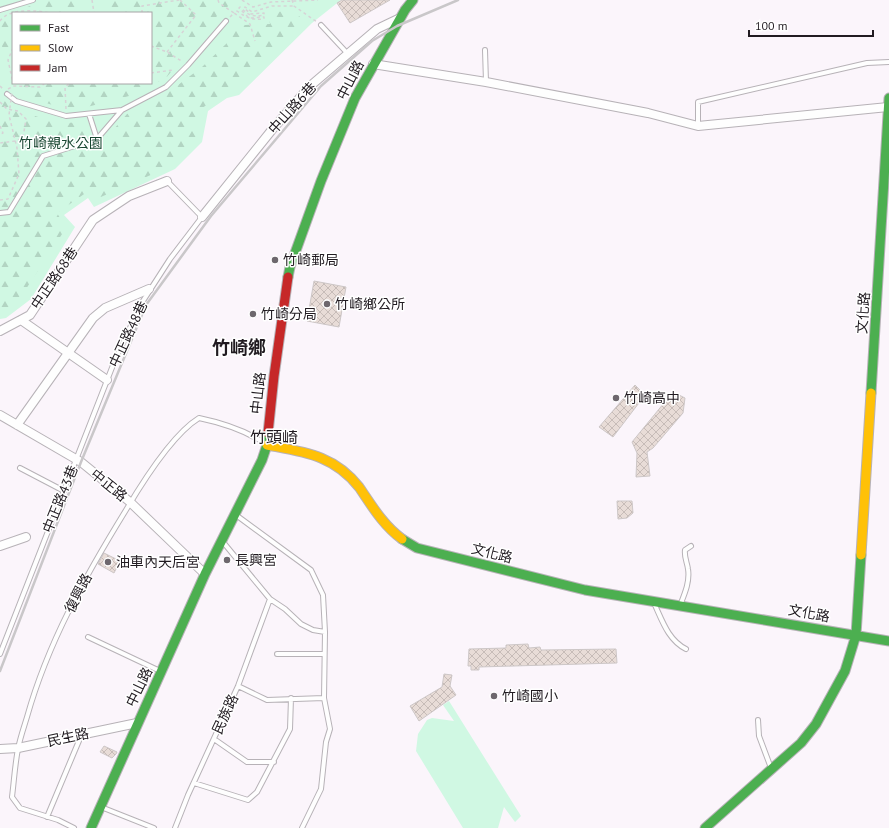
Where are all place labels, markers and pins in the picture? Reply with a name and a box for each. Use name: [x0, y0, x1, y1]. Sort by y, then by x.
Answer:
place label: 竹崎郵局: [283, 251, 339, 269]
marker: 竹崎郵局: [270, 255, 280, 265]
place label: 竹崎鄉公所: [335, 295, 405, 313]
marker: 竹崎鄉公所: [322, 299, 332, 309]
place label: 竹崎分局: [261, 305, 317, 323]
marker: 竹崎分局: [248, 309, 258, 319]
place label: 竹崎高中: [624, 389, 680, 407]
marker: 竹崎高中: [611, 393, 621, 403]
place label: 長興宮: [235, 551, 277, 569]
place label: 油車內天后宮: [116, 553, 200, 571]
marker: 長興宮: [222, 555, 232, 565]
marker: 油車內天后宮: [103, 557, 113, 567]
place label: 竹崎國小: [502, 687, 558, 705]
marker: 竹崎國小: [489, 691, 499, 701]

